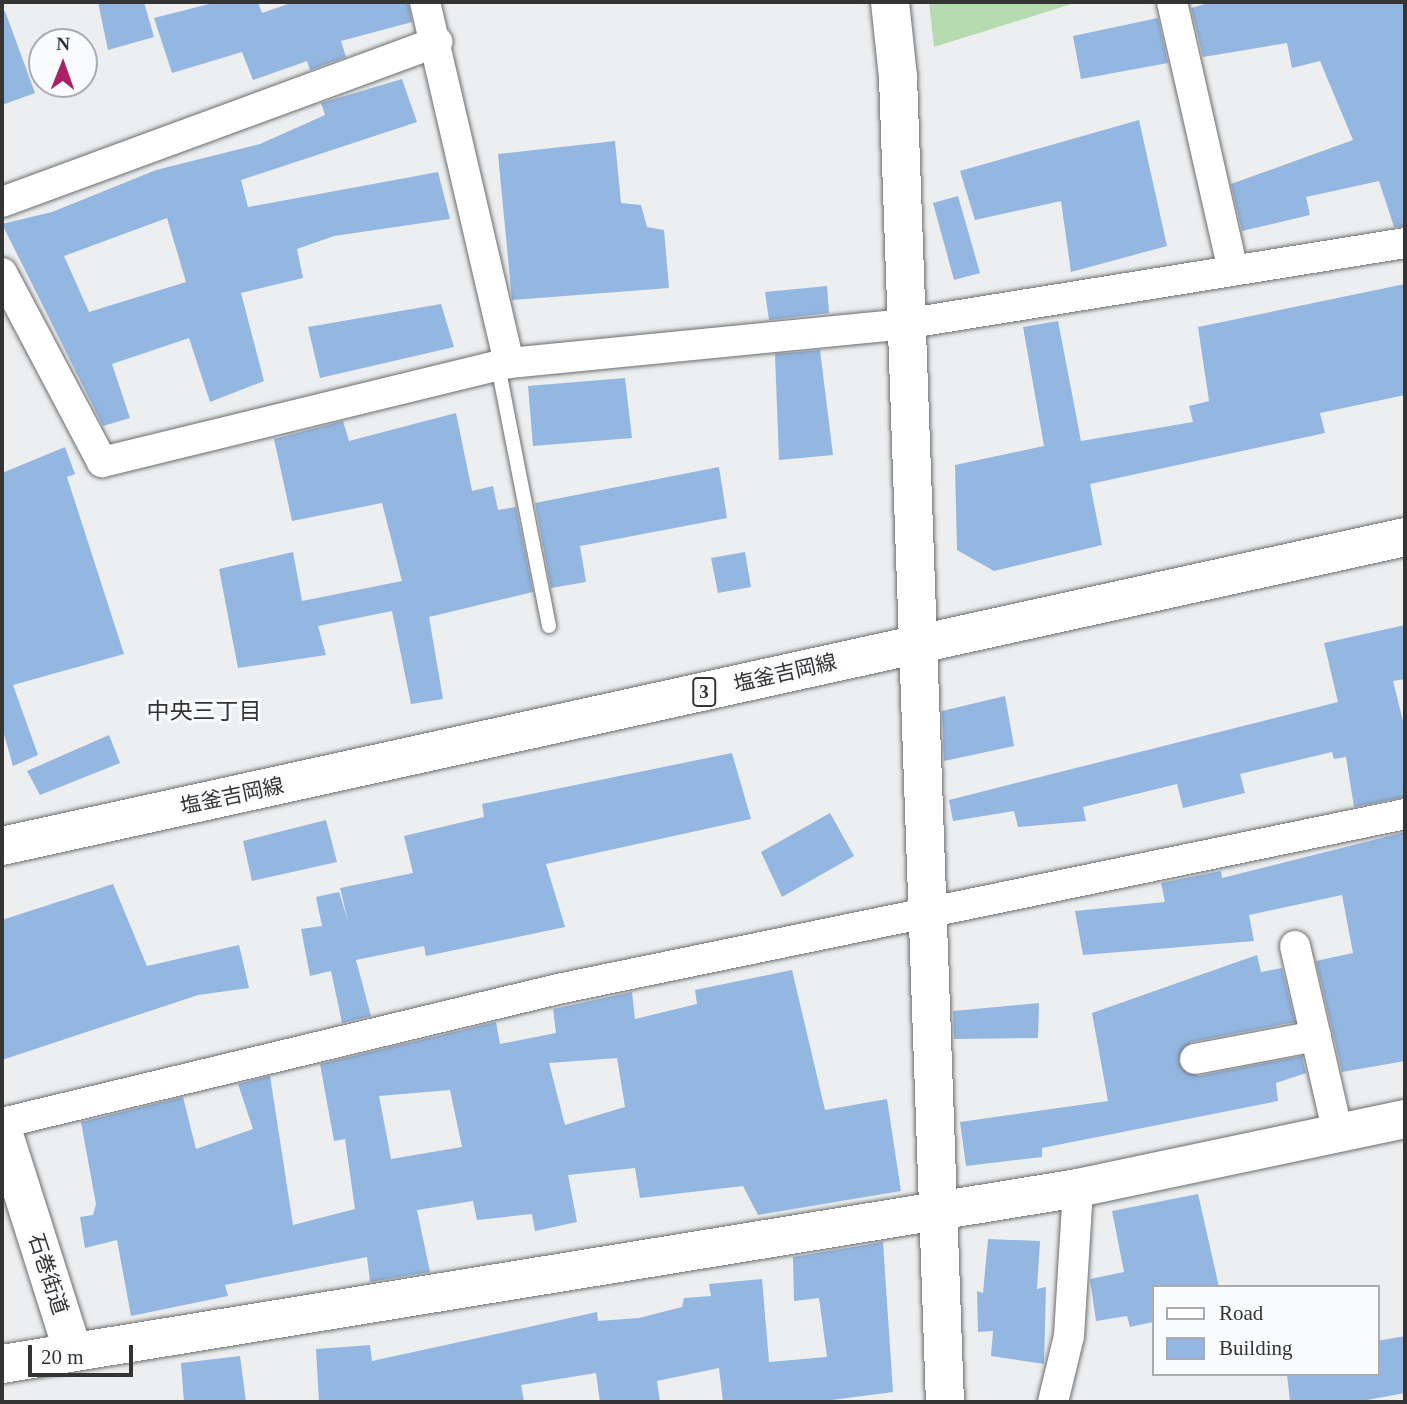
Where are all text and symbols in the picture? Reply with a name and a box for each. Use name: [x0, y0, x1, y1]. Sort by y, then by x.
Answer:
north arrow: [28, 28, 98, 98]
text: N: [56, 33, 70, 54]
street label: 塩釜吉岡線: [731, 649, 839, 697]
road number: 3: [692, 677, 716, 708]
district label: 中央三丁目: [147, 698, 261, 726]
street label: 塩釜吉岡線: [178, 773, 286, 819]
street label: 石巻街道: [23, 1230, 73, 1318]
legend: [1152, 1285, 1379, 1376]
text: Road: [1219, 1301, 1263, 1325]
scale bar: [32, 1330, 136, 1374]
text: Building: [1219, 1336, 1293, 1360]
text: 20 m: [41, 1345, 84, 1369]

